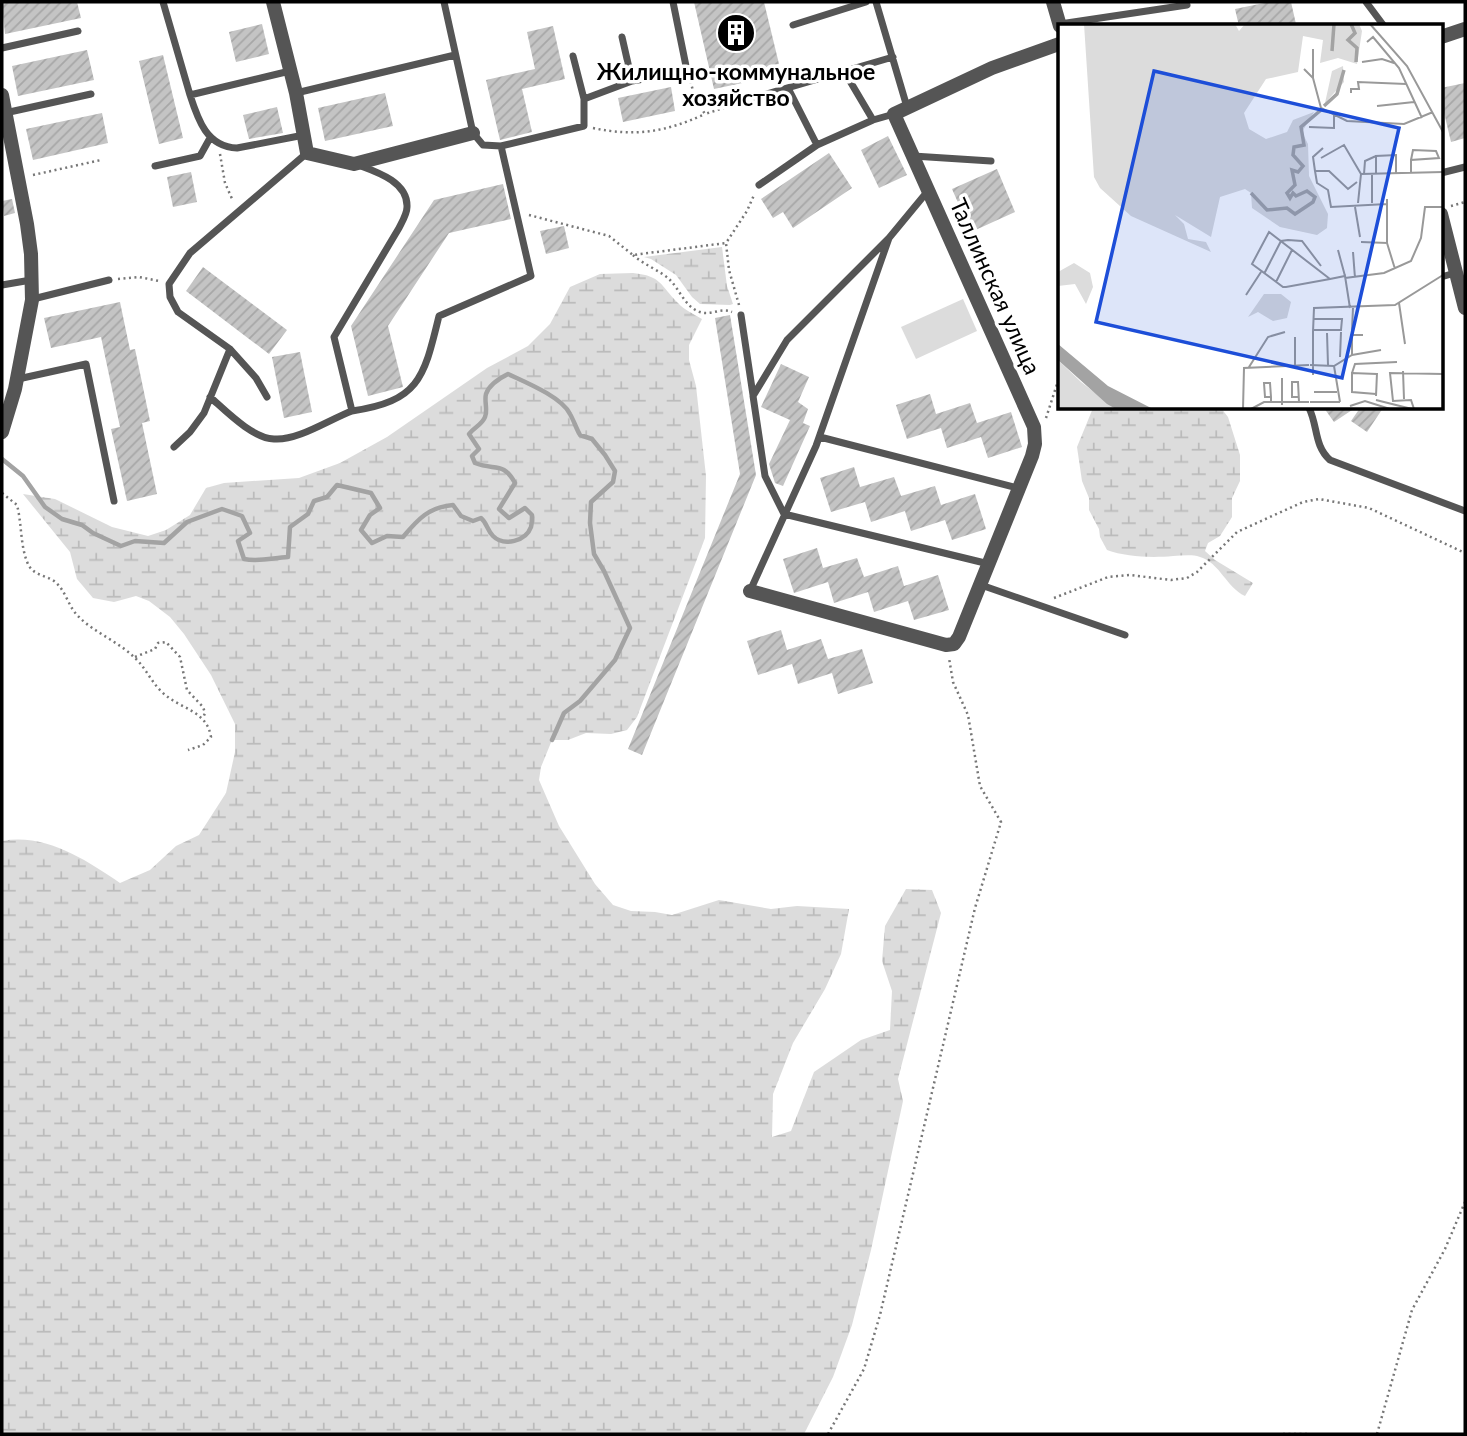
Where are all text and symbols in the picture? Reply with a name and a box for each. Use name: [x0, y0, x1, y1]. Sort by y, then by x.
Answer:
building icon: Жилищно-коммунальное хозяйство: [715, 12, 757, 54]
inset map: [1058, 24, 1442, 410]
place label: Жилищно-коммунальное хозяйство: [597, 57, 875, 111]
street label: Таллинская улица: [945, 194, 1047, 378]

